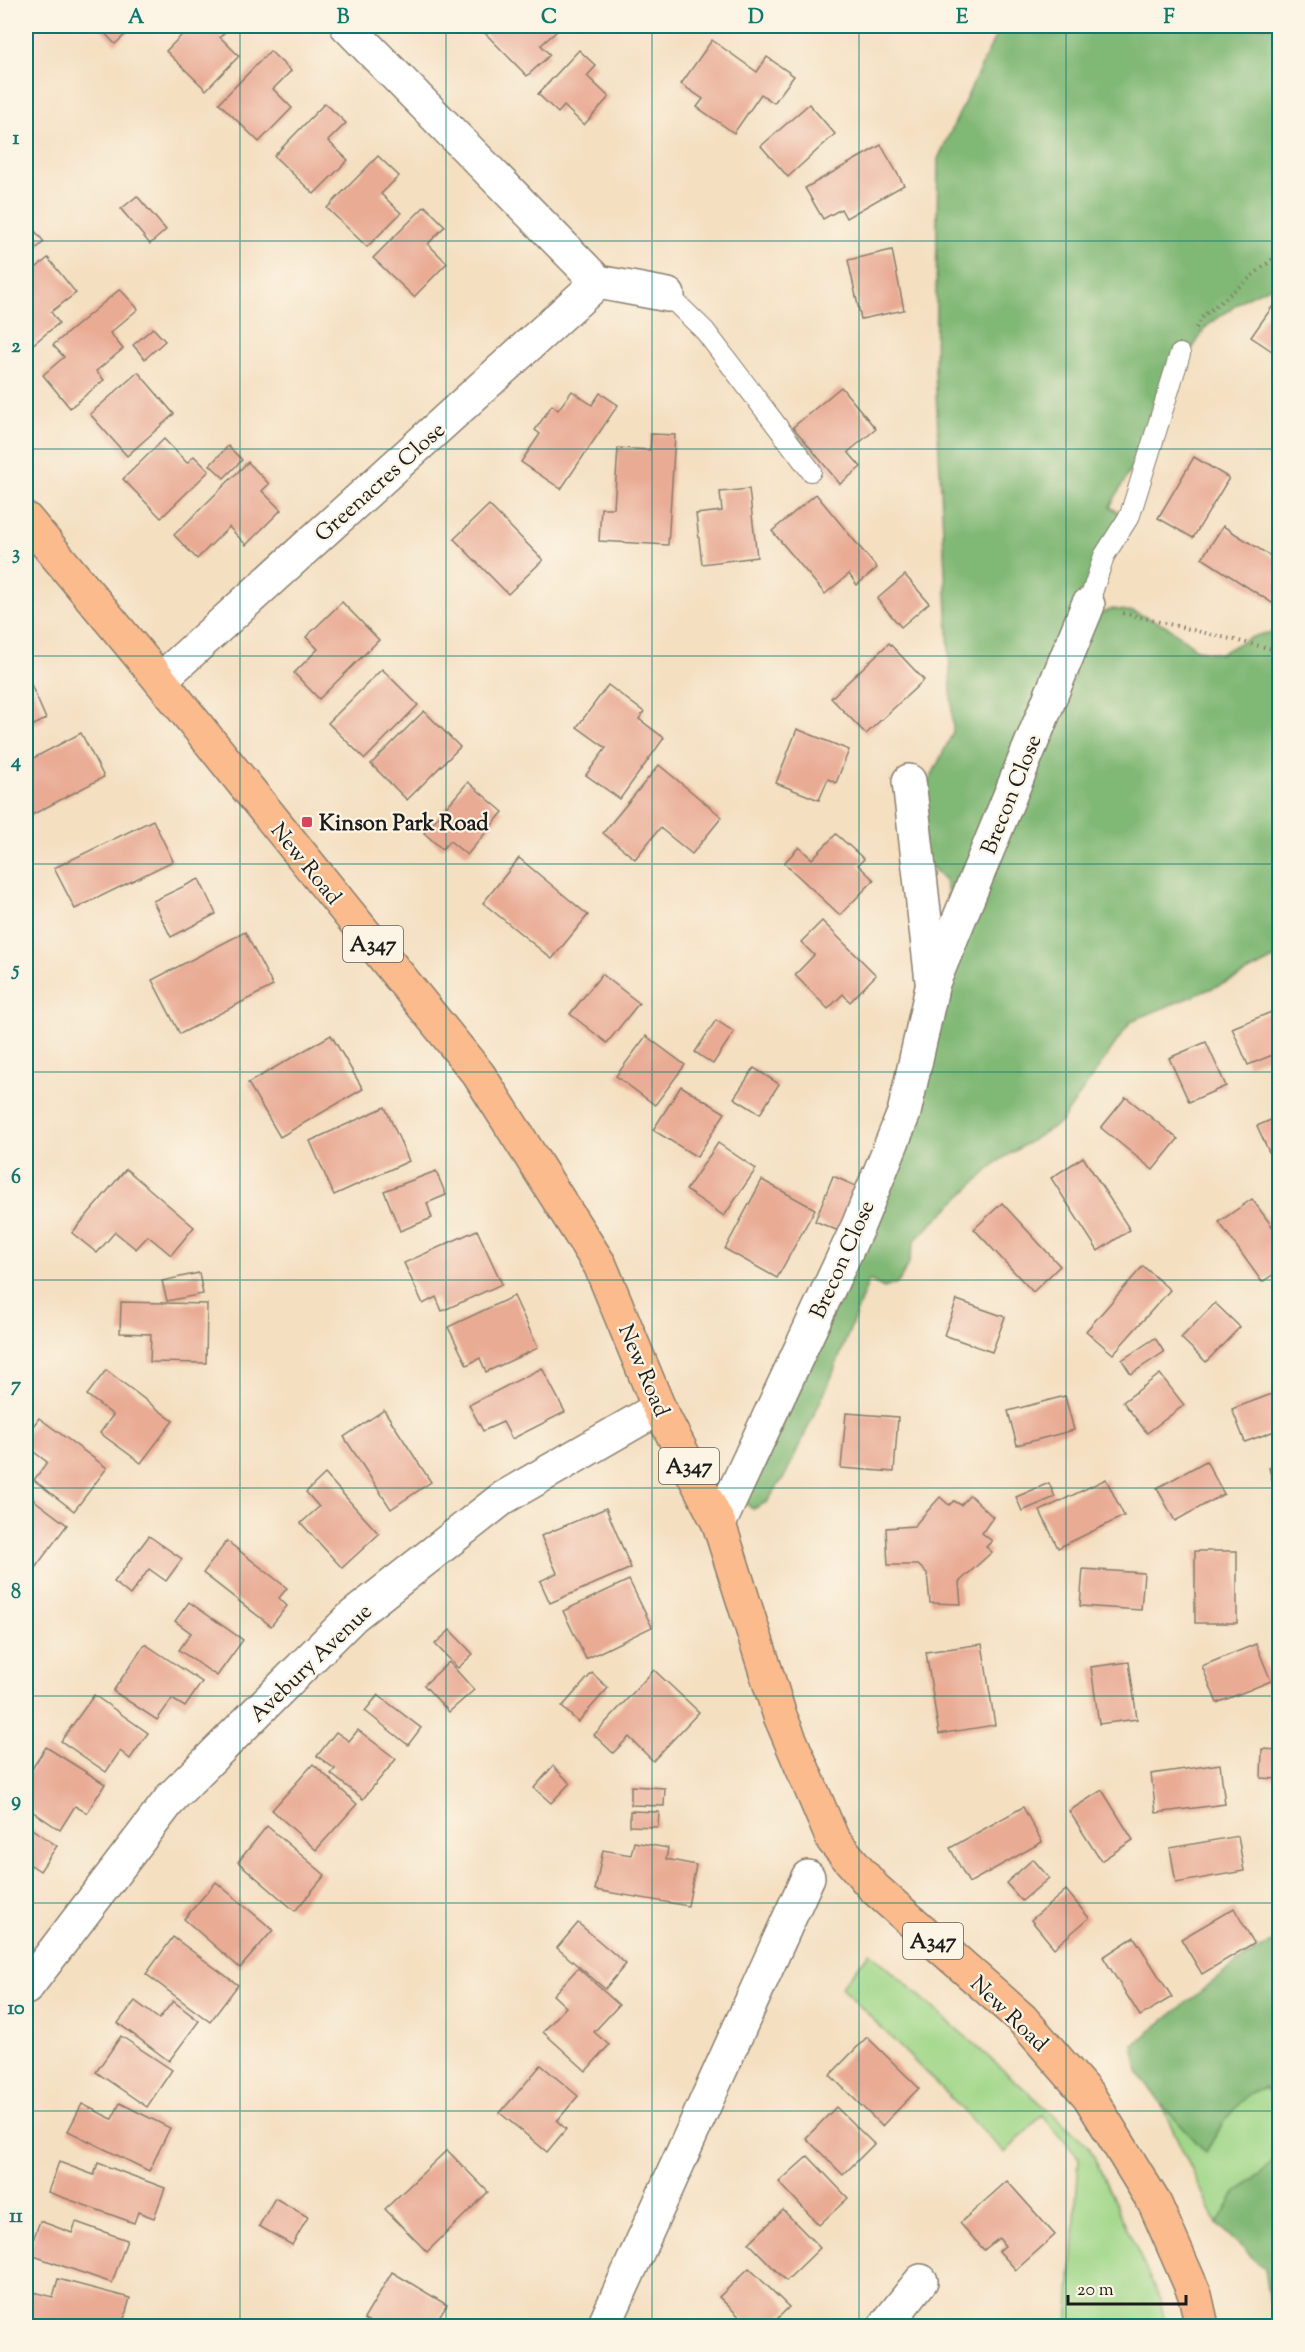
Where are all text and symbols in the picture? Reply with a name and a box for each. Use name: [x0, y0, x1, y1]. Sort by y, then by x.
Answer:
text: A: [128, 4, 145, 33]
text: B: [337, 4, 350, 33]
text: C: [541, 4, 557, 33]
text: D: [748, 4, 764, 33]
text: E: [956, 4, 969, 33]
text: F: [1163, 4, 1175, 33]
text: 1: [13, 125, 20, 154]
text: 2: [11, 333, 21, 362]
street label: Greenacres Close: [309, 416, 453, 551]
text: 3: [12, 540, 20, 569]
street label: Brecon Close: [974, 730, 1051, 860]
text: 4: [10, 748, 21, 777]
place label: Kinson Park Road: [319, 809, 489, 841]
marker: Kinson Park Road: [300, 815, 314, 829]
street label: New Road: [261, 817, 348, 913]
road number: A347: [343, 926, 403, 962]
text: 5: [11, 956, 20, 985]
text: 6: [11, 1164, 21, 1193]
street label: Brecon Close: [803, 1196, 884, 1325]
street label: New Road: [608, 1320, 676, 1422]
text: 7: [11, 1372, 22, 1401]
road number: A347: [659, 1448, 719, 1484]
text: 8: [11, 1579, 21, 1608]
street label: Avebury Avenue: [244, 1597, 381, 1731]
text: 9: [11, 1787, 21, 1816]
road number: A347: [903, 1923, 963, 1959]
street label: New Road: [962, 1970, 1054, 2061]
text: 10: [7, 1995, 25, 2024]
text: 11: [9, 2203, 23, 2232]
scale bar: [1068, 2268, 1186, 2306]
text: 20 m: [1077, 2278, 1114, 2304]

